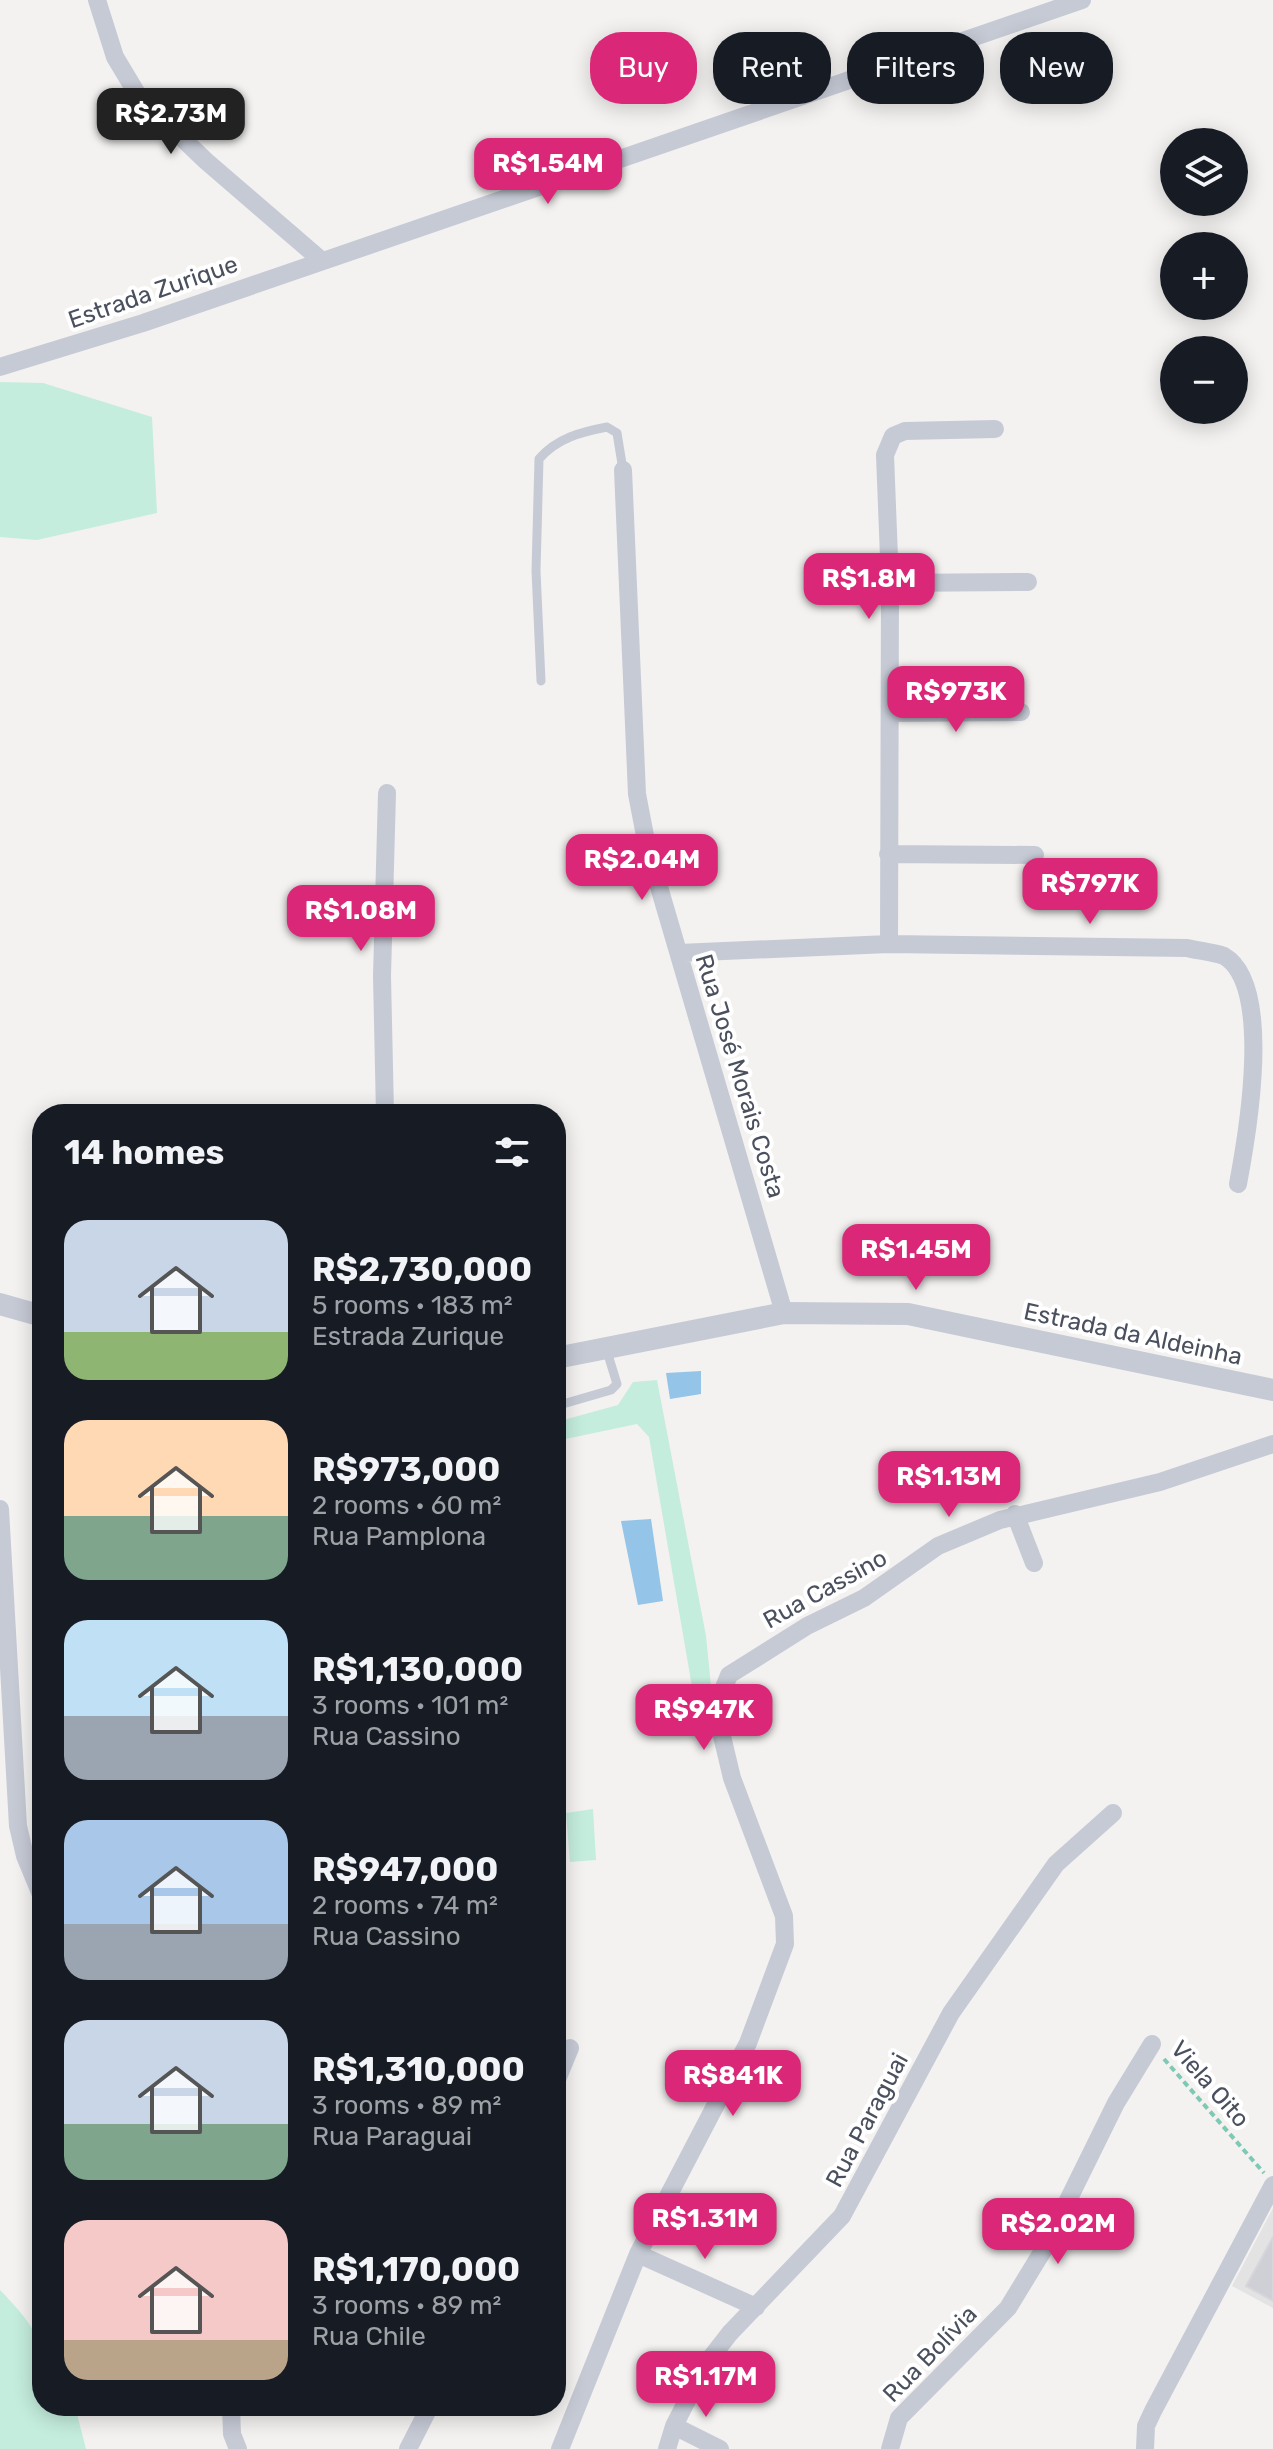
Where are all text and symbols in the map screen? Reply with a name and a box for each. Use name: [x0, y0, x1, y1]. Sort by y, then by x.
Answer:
chip: Buy: [590, 32, 697, 104]
chip: Rent: [713, 32, 831, 104]
chip: Filters: [847, 32, 984, 104]
chip: New: [1000, 32, 1113, 104]
pin: R$2.73M: [97, 88, 245, 156]
text: R$2.73M: [115, 98, 227, 129]
map controls: [1160, 128, 1248, 424]
button: layers: [1160, 128, 1248, 216]
pin: R$1.54M: [474, 138, 622, 206]
text: R$1.54M: [492, 148, 604, 179]
button: +: [1160, 232, 1248, 320]
street label: Estrada Zurique: [65, 250, 241, 334]
button: −: [1160, 336, 1248, 424]
pin: R$1.8M: [804, 553, 934, 621]
text: R$1.8M: [822, 563, 916, 594]
pin: R$973K: [891, 666, 1021, 734]
text: R$973K: [905, 676, 1007, 707]
pin: R$2.04M: [568, 834, 716, 902]
text: R$2.04M: [584, 844, 700, 875]
pin: R$797K: [1025, 858, 1155, 926]
text: R$797K: [1040, 868, 1140, 899]
pin: R$1.08M: [287, 885, 435, 953]
text: R$1.08M: [305, 895, 417, 926]
street label: Rua José Morais Costa: [690, 951, 790, 1201]
icon: filters: [490, 1130, 534, 1174]
text: 14 homes: [64, 1132, 224, 1173]
pin: R$1.45M: [842, 1224, 990, 1292]
text: R$1.45M: [860, 1234, 972, 1265]
text: R$2,730,000: [312, 1249, 532, 1290]
icon: home: [128, 1252, 224, 1348]
text: 5 rooms · 183 m²: [312, 1290, 513, 1321]
street label: Estrada da Aldeinha: [1021, 1297, 1245, 1371]
text: Estrada Zurique: [312, 1321, 504, 1352]
text: R$973,000: [312, 1449, 500, 1490]
pin: R$1.13M: [875, 1451, 1023, 1519]
icon: home: [128, 1452, 224, 1548]
text: R$1.13M: [896, 1461, 1002, 1492]
text: 2 rooms · 60 m²: [312, 1490, 501, 1521]
text: Rua Pamplona: [312, 1521, 486, 1552]
street label: Rua Cassino: [758, 1544, 892, 1634]
text: R$1,130,000: [312, 1649, 523, 1690]
icon: home: [128, 1652, 224, 1748]
pin: R$947K: [639, 1684, 769, 1752]
text: 3 rooms · 101 m²: [312, 1690, 508, 1721]
text: R$947K: [653, 1694, 755, 1725]
text: Rua Cassino: [312, 1721, 461, 1752]
text: R$947,000: [312, 1849, 498, 1890]
icon: home: [128, 1852, 224, 1948]
text: 2 rooms · 74 m²: [312, 1890, 498, 1921]
text: Rua Cassino: [312, 1921, 461, 1952]
street label: Viela Oito: [1165, 2035, 1255, 2133]
street label: Rua Paraguai: [820, 2048, 914, 2192]
text: R$1,310,000: [312, 2049, 525, 2090]
pin: R$841K: [668, 2050, 798, 2118]
icon: home: [128, 2052, 224, 2148]
text: R$841K: [683, 2060, 783, 2091]
text: 3 rooms · 89 m²: [312, 2090, 501, 2121]
text: Rua Paraguai: [312, 2121, 472, 2152]
pin: R$1.31M: [631, 2193, 779, 2261]
pin: R$2.02M: [984, 2198, 1132, 2266]
text: R$1.31M: [652, 2203, 758, 2234]
text: R$2.02M: [1000, 2208, 1116, 2239]
text: R$1,170,000: [312, 2249, 520, 2290]
icon: home: [128, 2252, 224, 2348]
text: 3 rooms · 89 m²: [312, 2290, 501, 2321]
street label: Rua Bolívia: [877, 2300, 983, 2408]
text: Rua Chile: [312, 2321, 426, 2352]
pin: R$1.17M: [632, 2351, 780, 2419]
text: R$1.17M: [654, 2361, 758, 2392]

